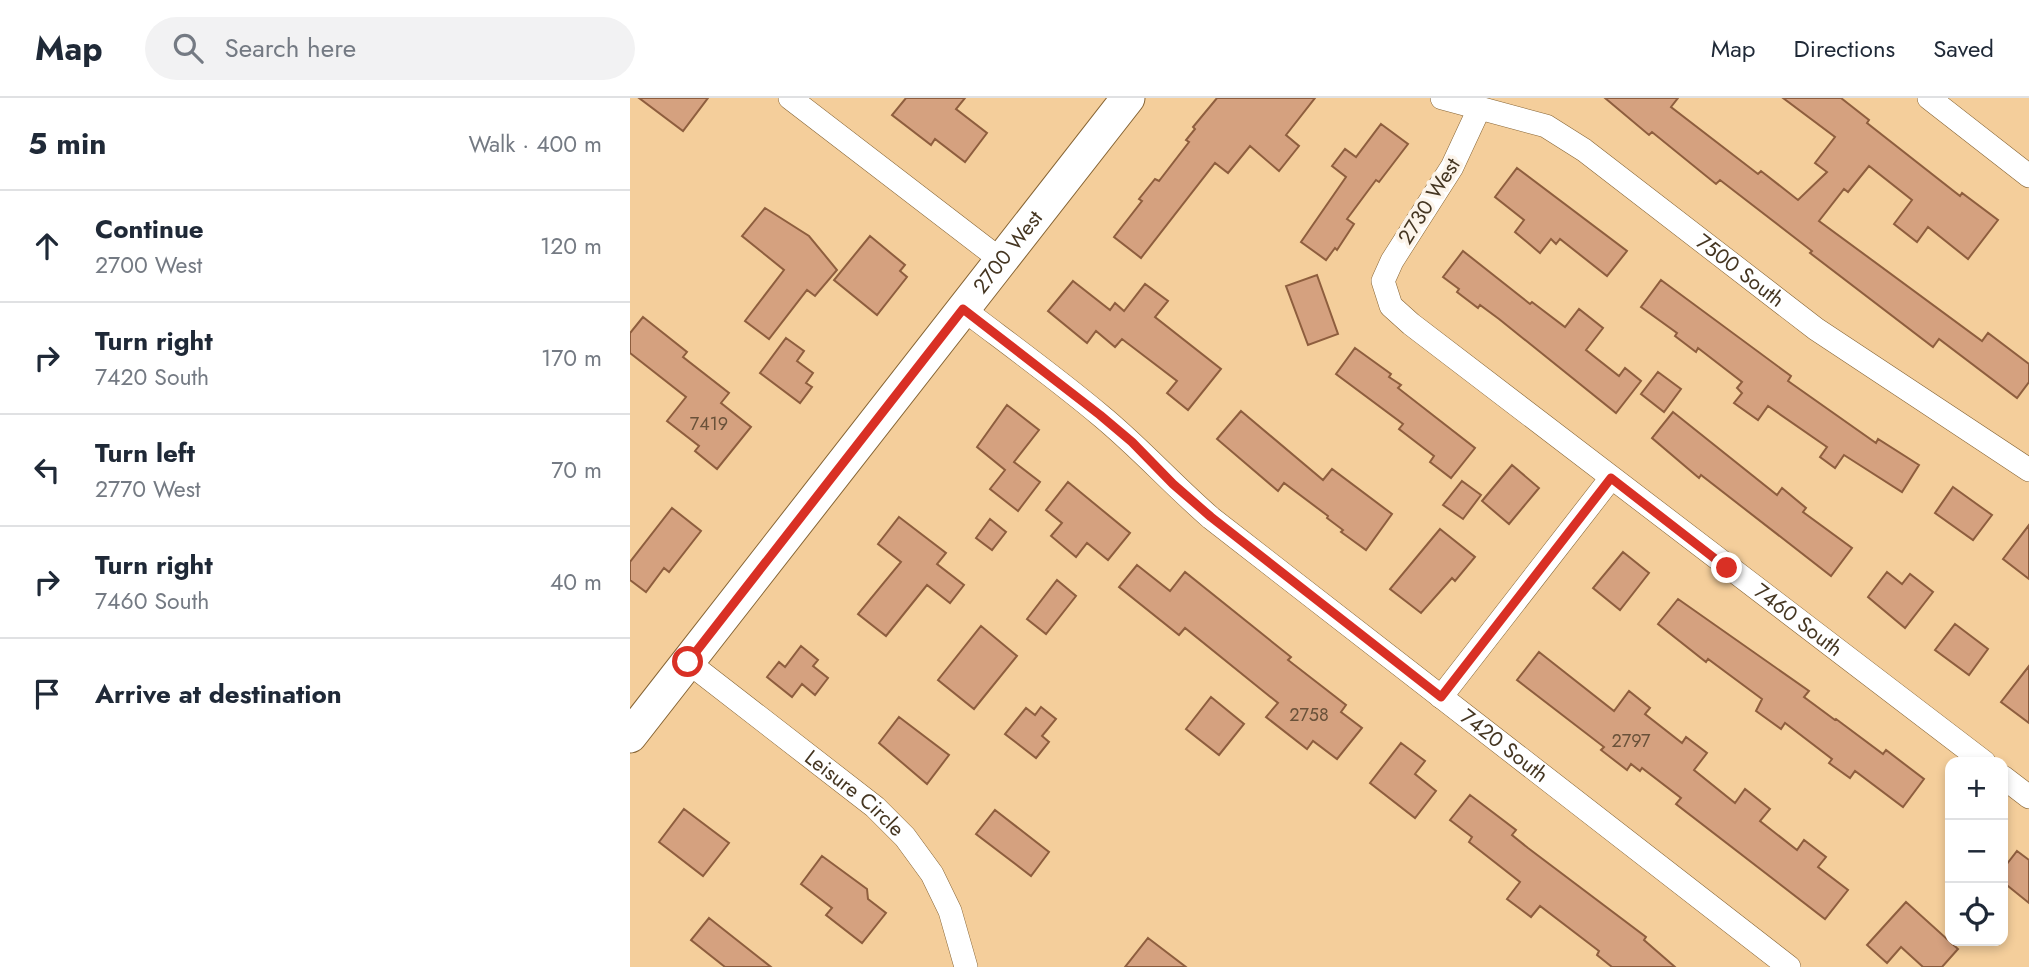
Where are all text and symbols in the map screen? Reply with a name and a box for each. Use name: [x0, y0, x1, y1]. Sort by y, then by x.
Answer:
search box: [145, 17, 635, 80]
text: Map: [35, 25, 103, 72]
icon: search: [169, 29, 207, 67]
text: Search here: [225, 29, 356, 67]
text: Map: [1711, 31, 1756, 66]
text: Directions: [1794, 31, 1895, 66]
text: Saved: [1933, 31, 1994, 66]
text: 5 min: [28, 122, 106, 165]
text: Walk · 400 m: [469, 127, 602, 161]
street label: 2730 West: [1391, 152, 1467, 250]
street label: 2700 West: [966, 204, 1050, 300]
text: Continue: [95, 210, 204, 248]
icon: ahead: [28, 227, 66, 265]
street label: 7500 South: [1690, 227, 1791, 314]
text: 120 m: [540, 229, 602, 263]
text: 2700 West: [95, 248, 202, 282]
text: Turn right: [95, 322, 213, 360]
icon: right: [28, 339, 66, 377]
text: 170 m: [541, 341, 602, 375]
text: 7420 South: [95, 360, 209, 394]
house number: 7419: [690, 411, 728, 437]
text: Turn left: [95, 434, 195, 472]
icon: left: [28, 451, 66, 489]
text: 70 m: [551, 453, 602, 487]
text: 2770 West: [95, 472, 201, 506]
text: Turn right: [95, 546, 213, 584]
route end: [1711, 552, 1742, 583]
icon: right: [28, 563, 66, 601]
text: 40 m: [550, 565, 602, 599]
street label: 7460 South: [1748, 576, 1849, 664]
text: 7460 South: [95, 584, 209, 618]
route start: [672, 646, 703, 677]
icon: arrive: [28, 675, 66, 713]
text: Arrive at destination: [95, 675, 342, 713]
house number: 2758: [1289, 702, 1329, 728]
street label: 7420 South: [1454, 702, 1555, 790]
house number: 2797: [1612, 728, 1651, 754]
street label: Leisure Circle: [798, 743, 911, 843]
map controls: [1945, 757, 2008, 946]
button: +: [1945, 757, 2008, 820]
button: −: [1945, 820, 2008, 883]
button: locate: [1945, 883, 2008, 946]

